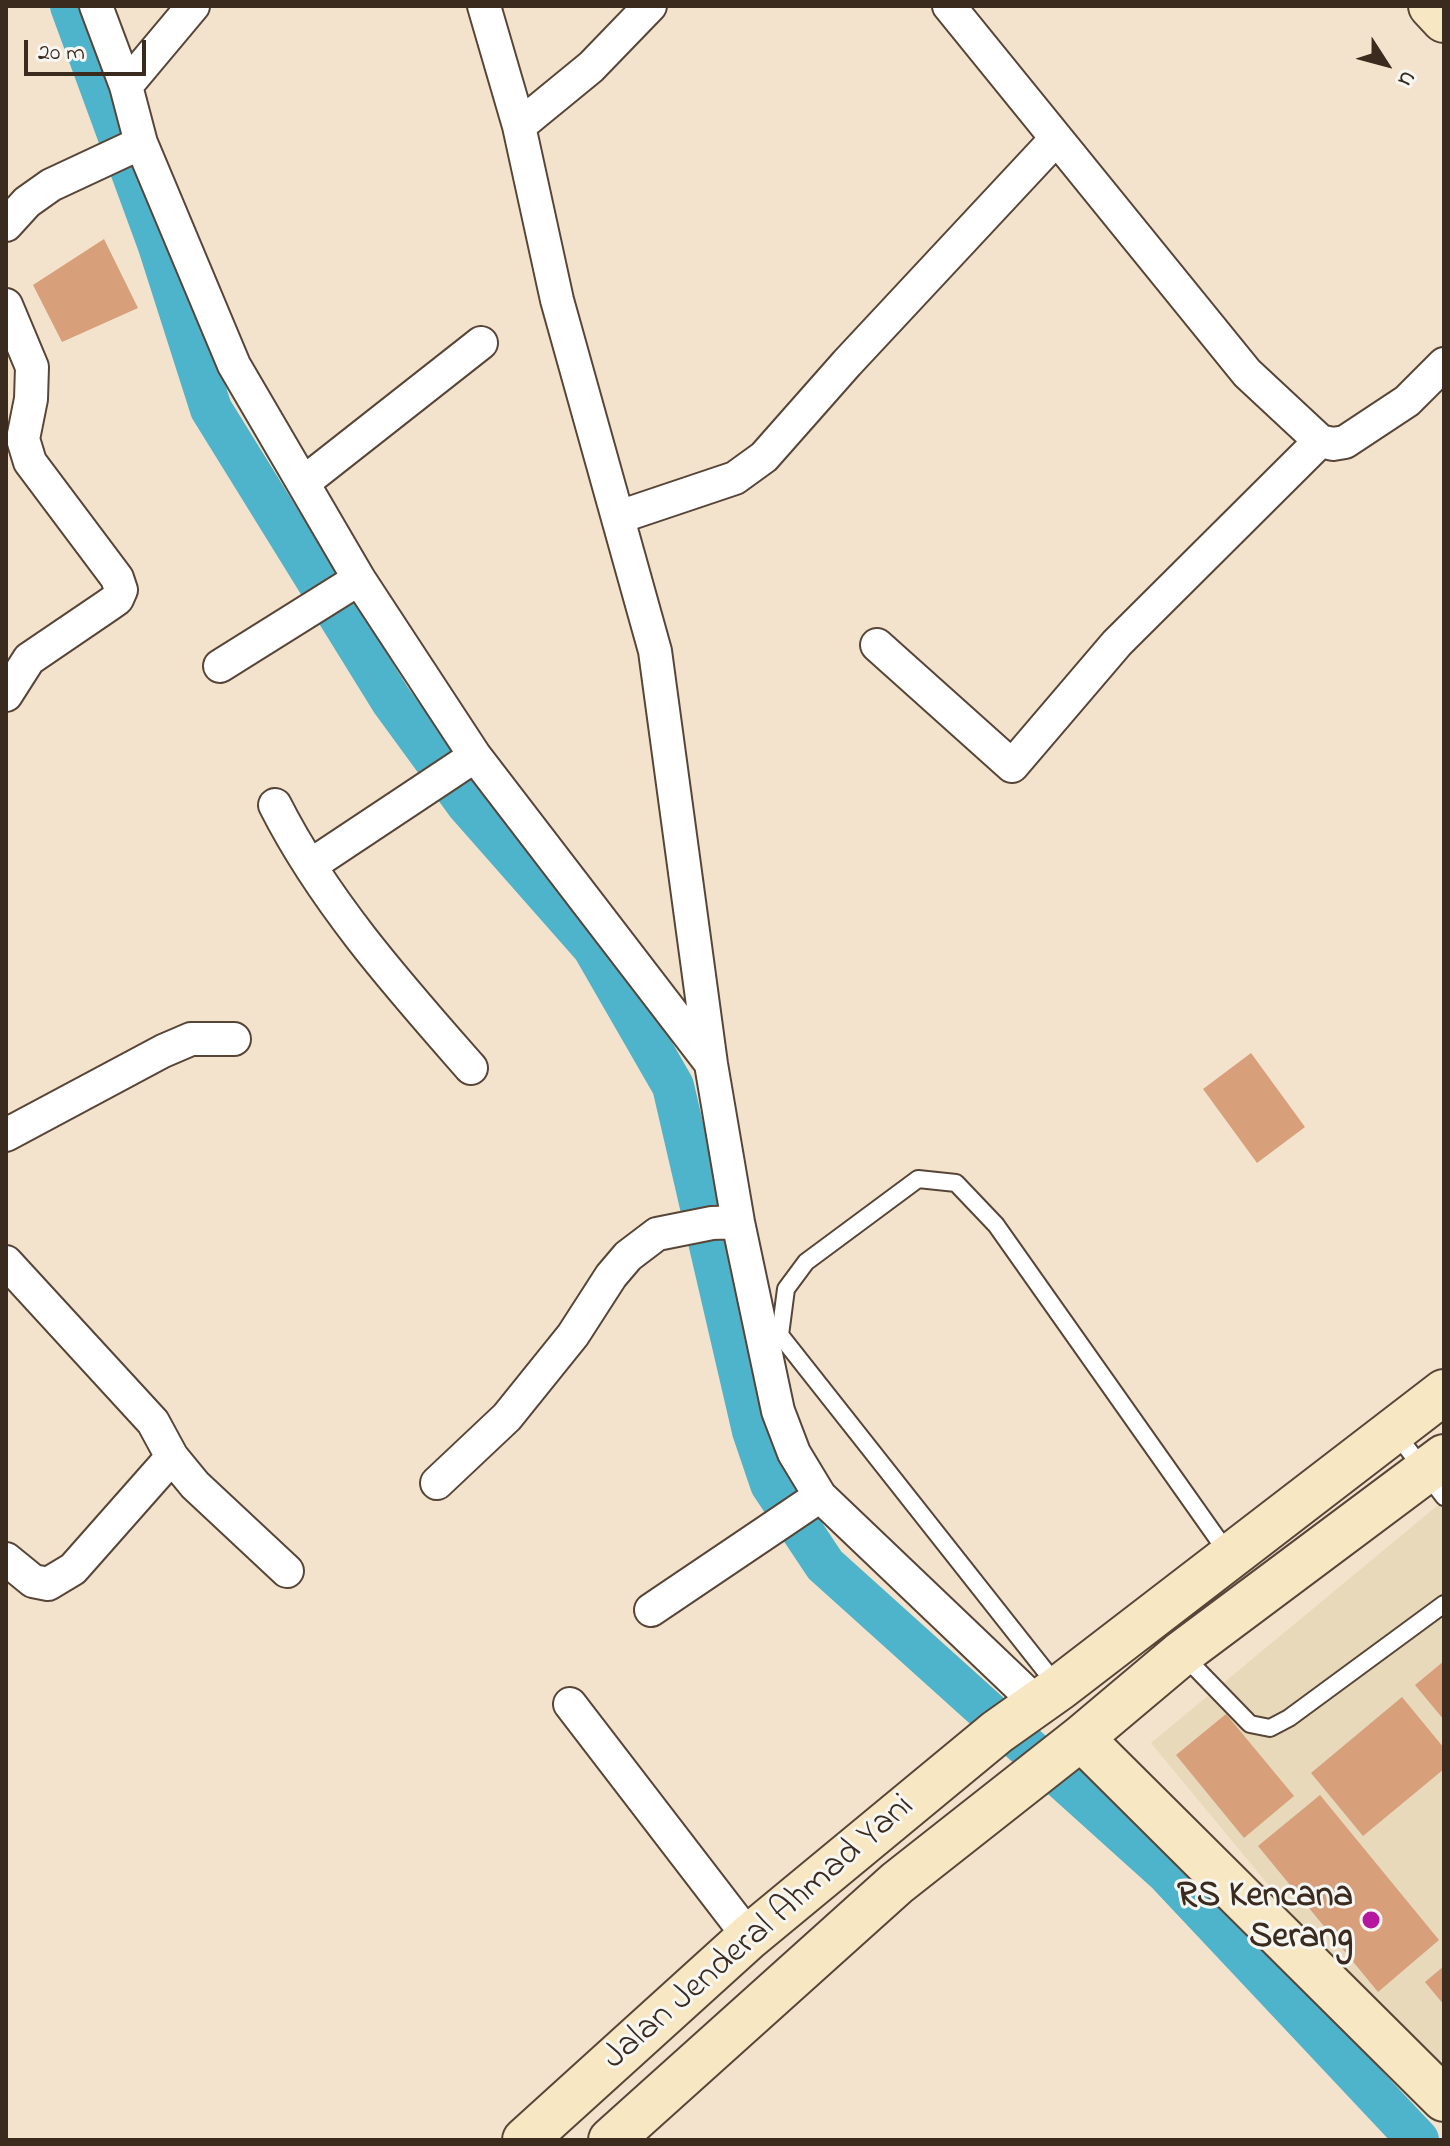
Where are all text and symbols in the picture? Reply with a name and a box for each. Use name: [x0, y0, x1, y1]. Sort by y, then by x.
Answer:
scale bar: [28, 24, 150, 74]
north arrow: [1346, 24, 1426, 104]
text: 20 m: [38, 36, 85, 71]
text: U: [1388, 63, 1422, 93]
street label: Jalan Jenderal Ahmad Yani: [595, 1787, 925, 2081]
place label: RS Kencana Serang: [1177, 1877, 1353, 1962]
marker: RS Kencana Serang: [1360, 1909, 1382, 1931]

